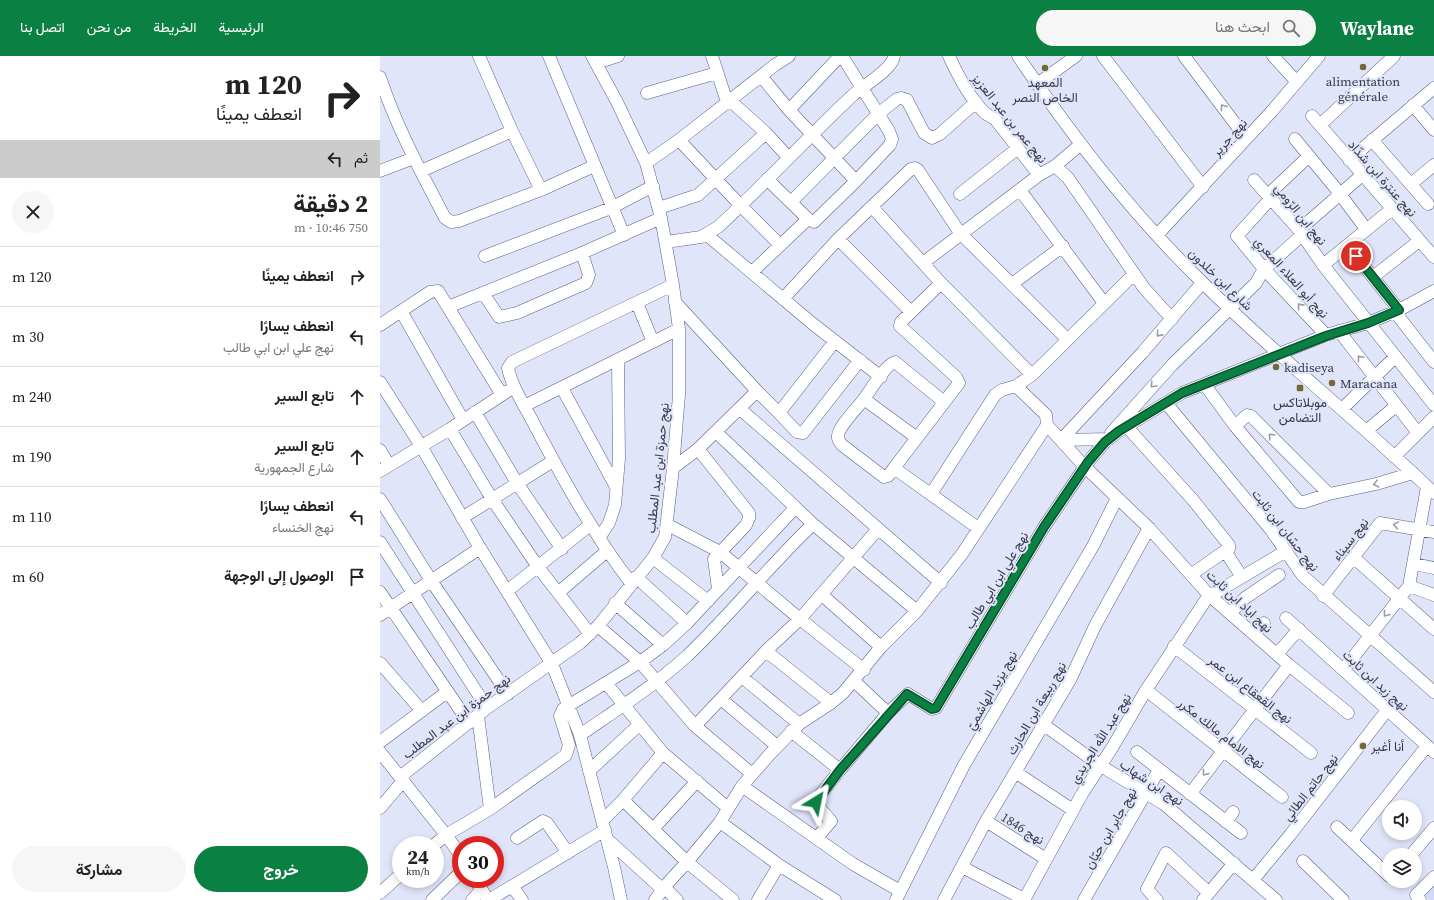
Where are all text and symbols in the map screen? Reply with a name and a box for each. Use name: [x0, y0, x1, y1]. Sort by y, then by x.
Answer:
search box: [1036, 10, 1316, 46]
text: Waylane: [1340, 15, 1414, 41]
text: ابحث هنا: [1215, 16, 1270, 37]
text: اتصل بنا: [20, 17, 65, 37]
text: من نحن: [87, 17, 131, 37]
text: الخريطة: [153, 17, 197, 37]
text: الرئيسية: [219, 17, 264, 37]
icon: search: [1280, 17, 1302, 39]
marker: alimentation générale: [1358, 62, 1368, 72]
marker: المعهد الخاص النصر: [1040, 63, 1050, 73]
text: 120 m: [225, 65, 302, 103]
street label: نهج عمر بن عبد العزيز: [967, 69, 1051, 168]
icon: right: [316, 72, 368, 124]
place label: alimentation générale: [1326, 73, 1400, 105]
place label: المعهد الخاص النصر: [1011, 74, 1078, 106]
text: انعطف يمينًا: [216, 101, 302, 126]
one-way arrow: [1220, 104, 1227, 111]
street label: نهج جرير: [1207, 115, 1252, 161]
street label: نهج عنترة ابن شدّاد: [1344, 136, 1421, 221]
text: ثم: [354, 147, 368, 168]
icon: left: [324, 148, 346, 170]
street label: نهج ابن الرّومي: [1269, 180, 1331, 250]
text: 2 دقيقة: [293, 187, 368, 220]
button: close: [12, 191, 54, 233]
text: 750 m · 10:46: [294, 219, 368, 236]
street label: نهج أبو العلاء المعري: [1249, 233, 1333, 323]
pin: [1339, 239, 1373, 273]
street label: شارع ابن خلدون: [1184, 244, 1256, 315]
icon: arrive: [1345, 245, 1367, 267]
text: انعطف يمينًا: [262, 265, 334, 286]
text: 120 m: [12, 266, 52, 287]
icon: right: [346, 266, 368, 288]
one-way arrow: [1297, 304, 1304, 311]
text: انعطف يسارًا: [260, 315, 334, 336]
text: 30 m: [12, 326, 44, 347]
icon: left: [346, 326, 368, 348]
one-way arrow: [1157, 329, 1164, 336]
text: نهج علي ابن ابي طالب: [223, 339, 334, 356]
one-way arrow: [1358, 356, 1365, 363]
place label: kadiseya: [1284, 359, 1335, 376]
marker: kadiseya: [1271, 362, 1281, 372]
place label: Maracana: [1340, 375, 1398, 392]
marker: Maracana: [1327, 378, 1337, 388]
one-way arrow: [1151, 380, 1158, 388]
marker: موبلاتاكس التضامن: [1295, 383, 1305, 393]
text: تابع السير: [275, 385, 334, 406]
text: 240 m: [12, 386, 52, 407]
icon: ahead: [346, 386, 368, 408]
place label: موبلاتاكس التضامن: [1273, 394, 1327, 426]
street label: نهج حمزة ابن عبد المطلب: [642, 402, 674, 534]
one-way arrow: [1268, 433, 1276, 441]
text: تابع السير: [275, 435, 334, 456]
text: 190 m: [12, 446, 52, 467]
icon: ahead: [346, 446, 368, 468]
text: شارع الجمهورية: [254, 459, 334, 476]
one-way arrow: [1372, 479, 1379, 487]
street label: نهج حسّان ابن ثابت: [1247, 486, 1323, 576]
text: انعطف يسارًا: [260, 495, 334, 516]
text: 110 m: [12, 506, 52, 527]
icon: left: [346, 506, 368, 528]
street label: نهج سيناء: [1328, 514, 1374, 565]
text: نهج الخنساء: [272, 519, 334, 536]
one-way arrow: [1392, 521, 1399, 530]
street label: نهج علي ابن ابي طالب: [961, 528, 1034, 633]
text: الوصول إلى الوجهة: [224, 565, 334, 586]
text: 60 m: [12, 566, 44, 587]
icon: arrive: [346, 566, 368, 588]
street label: نهج اياد ابن ثابت: [1202, 566, 1277, 637]
one-way arrow: [1384, 609, 1391, 616]
street label: نهج زيد ابن ثابت: [1338, 646, 1413, 716]
street label: نهج يزيد الهاشميّ: [962, 647, 1023, 734]
street label: نهج القعقاع ابن عمر: [1204, 651, 1296, 728]
street label: نهج ربيعة ابن الحارث: [1003, 658, 1071, 759]
street label: نهج حمزة ابن عبد المطلب: [399, 670, 515, 763]
street label: نهج عبد الله الجريدي: [1066, 690, 1137, 788]
street label: نهج الامام مالك مكرر: [1174, 694, 1269, 774]
place label: أنا أغير: [1370, 738, 1404, 755]
marker: أنا أغير: [1358, 741, 1368, 751]
street label: نهج حاتم الطائي: [1279, 750, 1344, 826]
street label: نهج ابن شهاب: [1116, 755, 1187, 810]
one-way arrow: [1202, 769, 1210, 776]
position arrow: [795, 781, 837, 823]
street label: نهج جابر ابن حيّان: [1080, 784, 1142, 872]
map controls: [1382, 800, 1422, 888]
button: sound: [1382, 800, 1422, 840]
street label: نهج 1846: [997, 808, 1048, 849]
speed limit sign: 30: [452, 836, 504, 888]
text: 24: [407, 843, 429, 871]
button: مشاركة: [12, 846, 186, 892]
button: خروج: [194, 846, 368, 892]
button: layers: [1382, 848, 1422, 888]
text: km/h: [406, 865, 430, 878]

